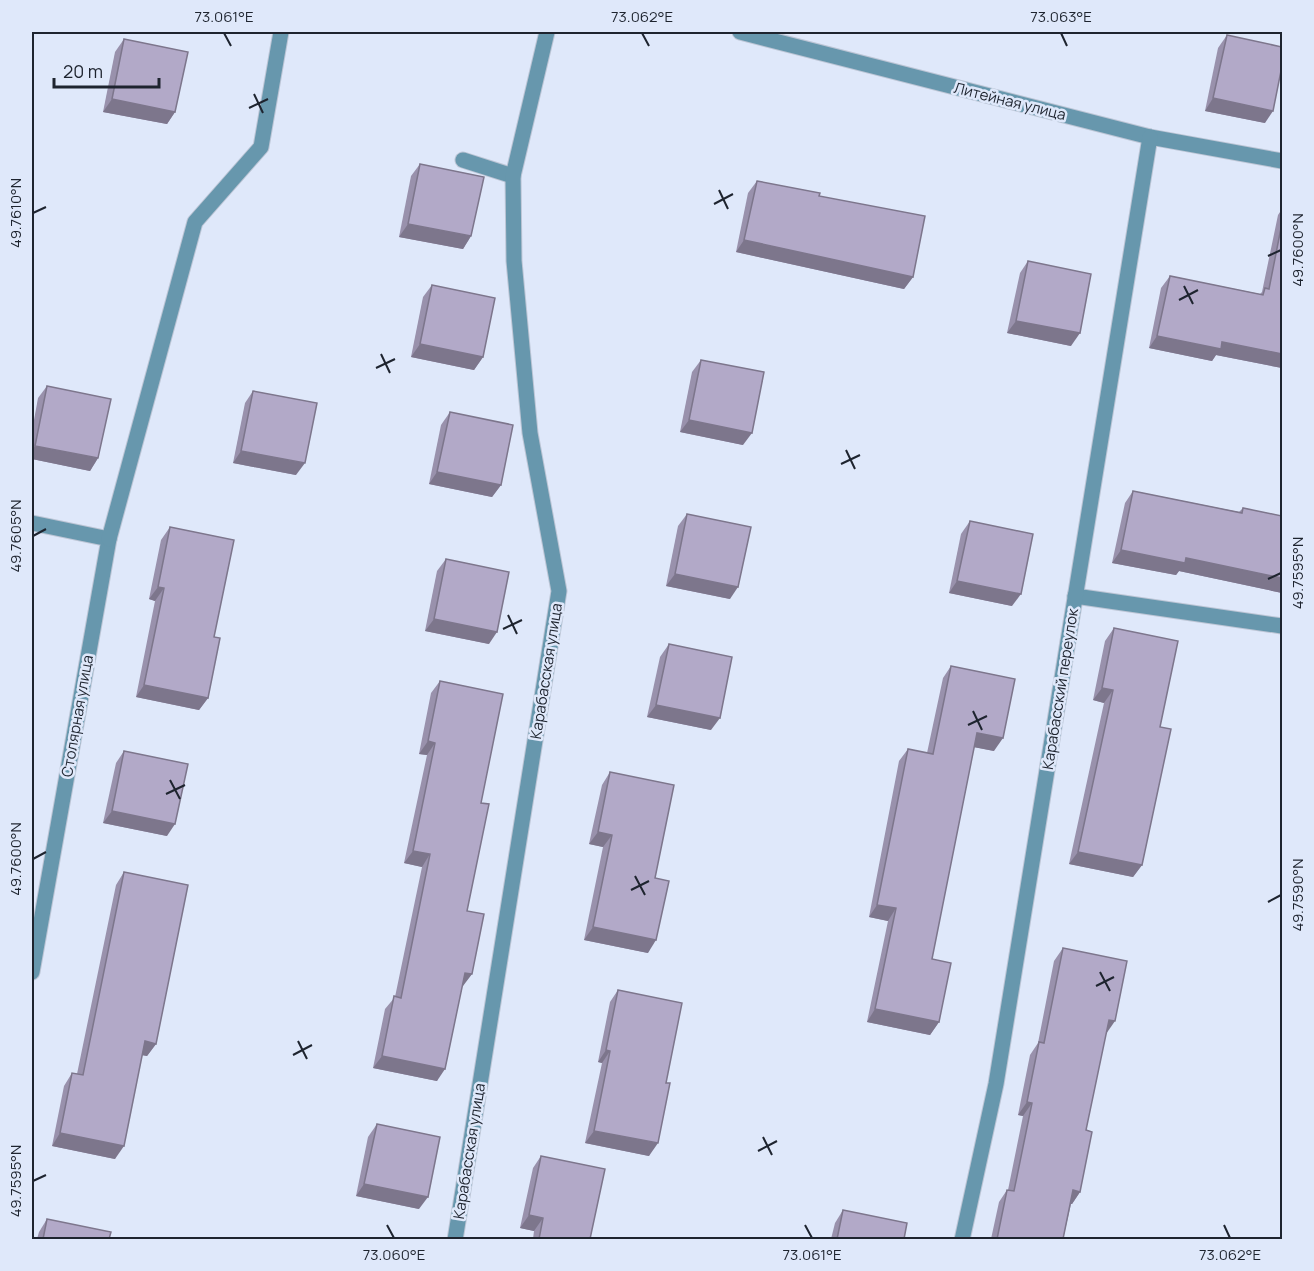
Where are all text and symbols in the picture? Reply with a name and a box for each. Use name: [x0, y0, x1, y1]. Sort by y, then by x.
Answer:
text: 73.061°E: [194, 6, 254, 27]
text: 73.062°E: [611, 6, 673, 27]
text: 73.063°E: [1030, 6, 1092, 27]
scale bar: [54, 51, 159, 89]
text: 20 m: [63, 59, 103, 83]
street label: Литейная улица: [952, 77, 1068, 125]
text: 49.7610°N: [5, 178, 26, 248]
text: 49.7600°N: [1287, 213, 1308, 287]
text: 49.7605°N: [5, 499, 26, 573]
text: 49.7595°N: [1287, 537, 1308, 609]
street label: Карабасская улица: [525, 602, 567, 740]
street label: Карабасский переулок: [1037, 606, 1083, 771]
street label: Столярная улица: [56, 653, 98, 779]
text: 49.7600°N: [5, 822, 26, 896]
text: 49.7590°N: [1287, 858, 1308, 932]
street label: Карабасская улица: [448, 1082, 490, 1220]
text: 49.7595°N: [5, 1145, 26, 1217]
text: 73.060°E: [363, 1244, 425, 1265]
text: 73.061°E: [782, 1244, 842, 1265]
text: 73.062°E: [1199, 1244, 1261, 1265]

